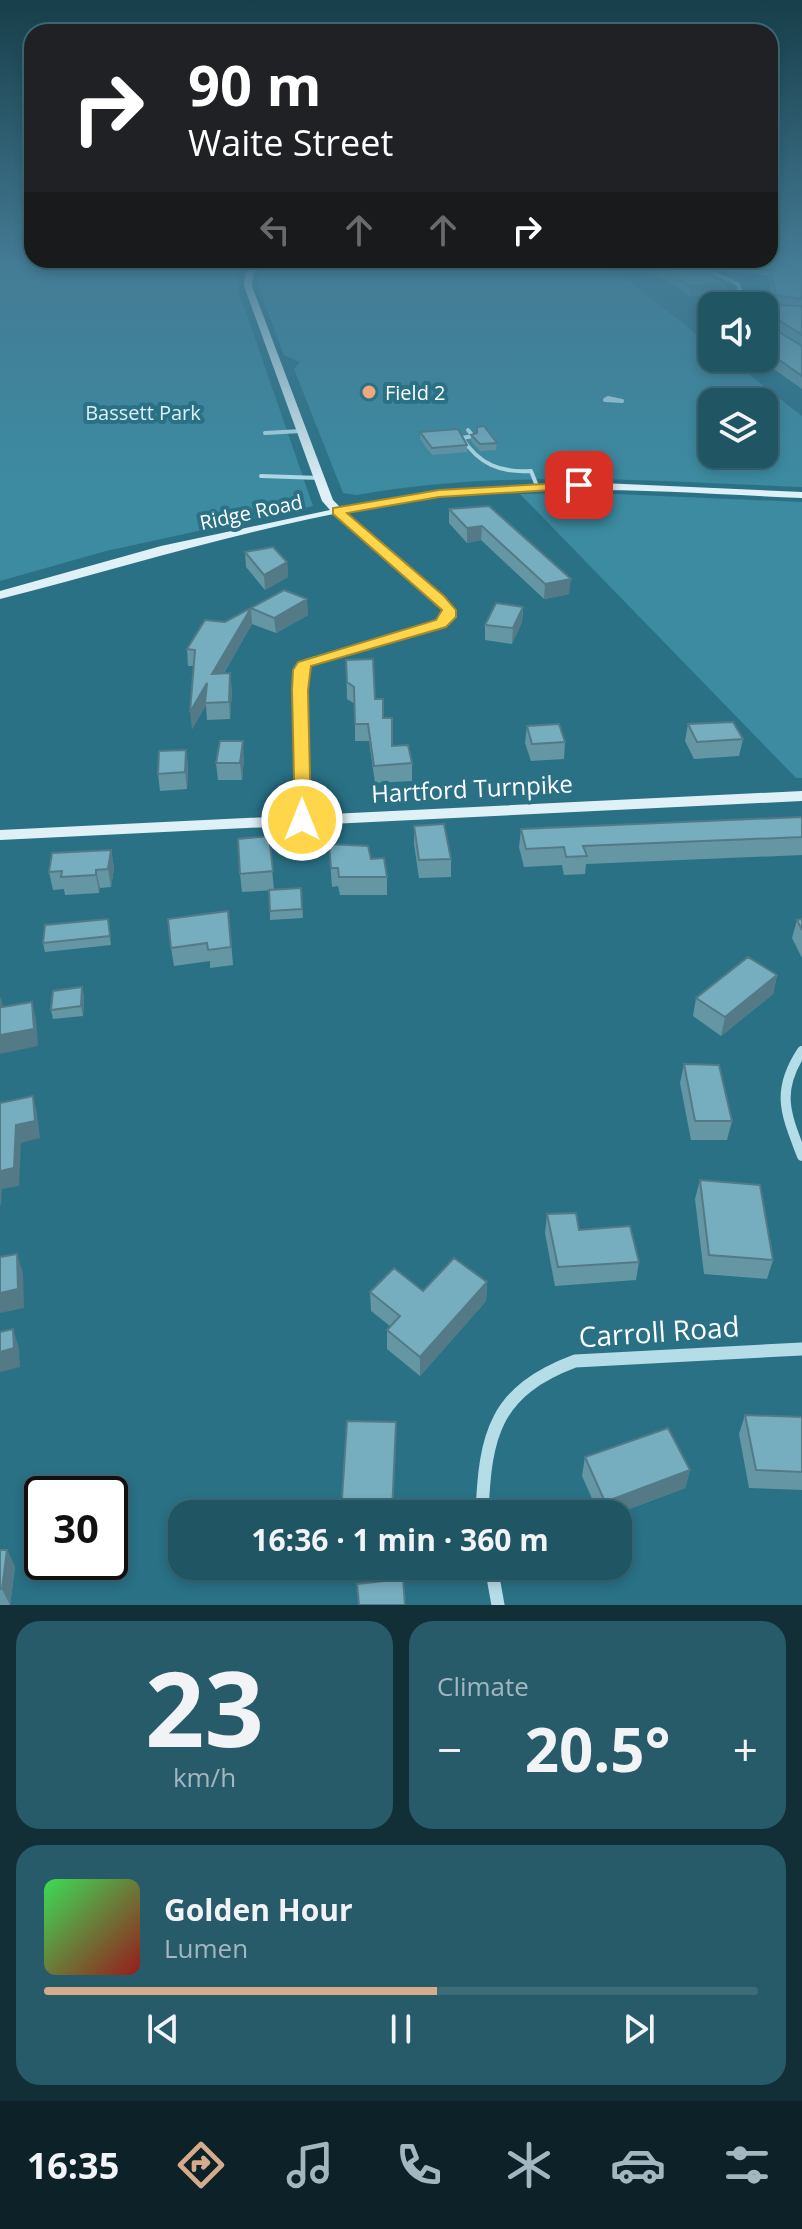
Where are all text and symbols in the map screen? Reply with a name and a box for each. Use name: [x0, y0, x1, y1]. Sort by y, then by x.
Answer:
text: 90 m: [188, 46, 322, 122]
icon: right: [56, 56, 160, 160]
text: Waite Street: [188, 118, 393, 167]
icon: left: [253, 208, 297, 252]
icon: ahead: [337, 208, 381, 252]
icon: ahead: [421, 208, 465, 252]
icon: right: [505, 208, 549, 252]
map controls: [698, 292, 778, 468]
button: sound: [698, 292, 778, 372]
place label: Field 2: [385, 379, 446, 406]
marker: Field 2: [360, 383, 378, 401]
button: layers: [698, 388, 778, 468]
park label: Bassett Park: [85, 399, 201, 426]
pin: [545, 451, 613, 519]
icon: arrive: [557, 463, 601, 507]
street label: Ridge Road: [197, 488, 305, 536]
street label: Hartford Turnpike: [370, 766, 574, 810]
position arrow: [260, 778, 344, 862]
street label: Carroll Road: [577, 1306, 741, 1356]
speed limit sign: 30: [24, 1476, 128, 1580]
text: 16:36 · 1 min · 360 m: [251, 1519, 549, 1560]
text: 23: [145, 1636, 264, 1777]
text: Climate: [437, 1668, 529, 1704]
text: 20.5°: [525, 1708, 670, 1790]
text: −: [437, 1719, 462, 1779]
text: +: [733, 1719, 758, 1779]
text: km/h: [173, 1759, 236, 1795]
text: Golden Hour: [164, 1889, 353, 1930]
text: Lumen: [164, 1930, 248, 1966]
icon: previous: [141, 2007, 185, 2051]
icon: pause: [379, 2007, 423, 2051]
icon: next: [617, 2007, 661, 2051]
icon: directions: [173, 2137, 229, 2193]
icon: music: [282, 2137, 338, 2193]
icon: phone: [391, 2137, 447, 2193]
icon: climate: [501, 2137, 557, 2193]
icon: car: [610, 2137, 666, 2193]
icon: filters: [719, 2137, 775, 2193]
text: 16:35: [27, 2141, 119, 2190]

